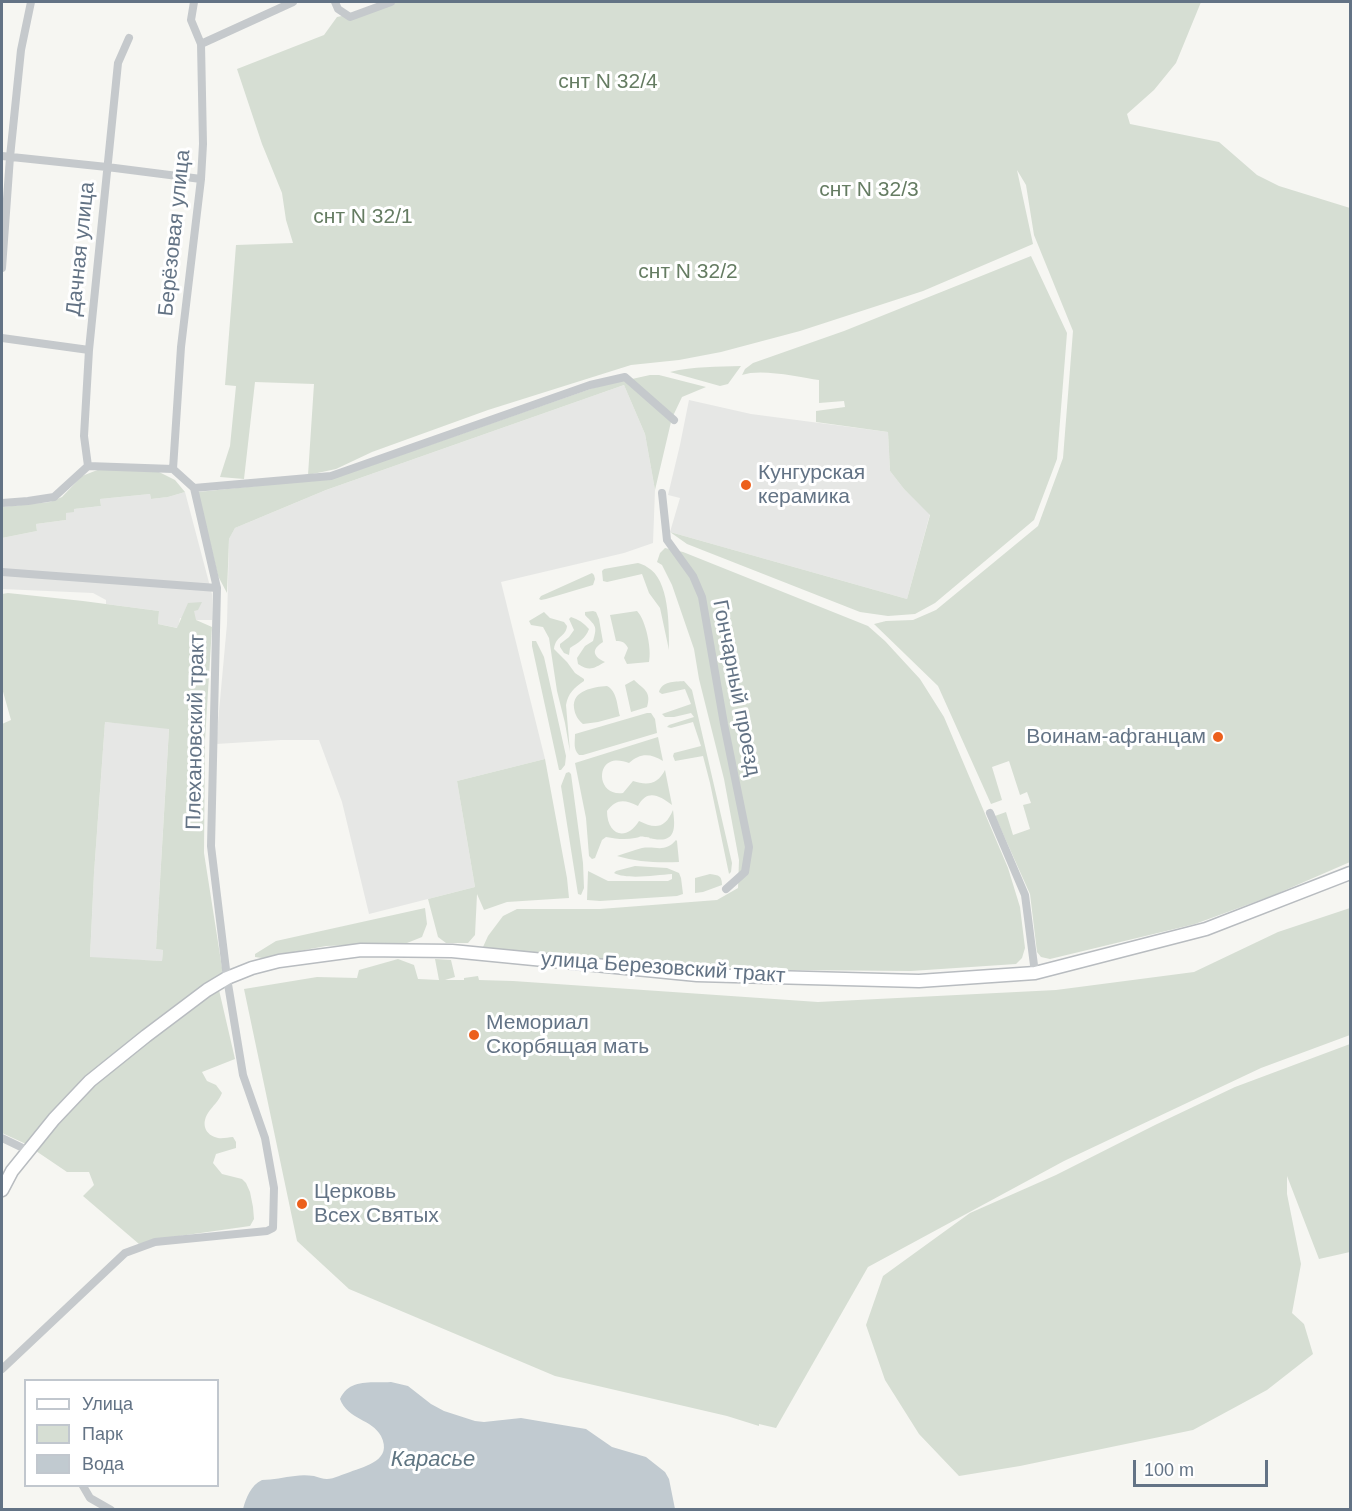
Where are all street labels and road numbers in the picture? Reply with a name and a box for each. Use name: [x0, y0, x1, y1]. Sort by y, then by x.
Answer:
street label: Берёзовая улица: [154, 148, 196, 318]
street label: Дачная улица: [61, 181, 101, 317]
street label: Гончарный проезд: [707, 598, 765, 778]
street label: Плехановский тракт: [182, 634, 210, 830]
street label: улица Березовский тракт: [540, 947, 786, 989]

